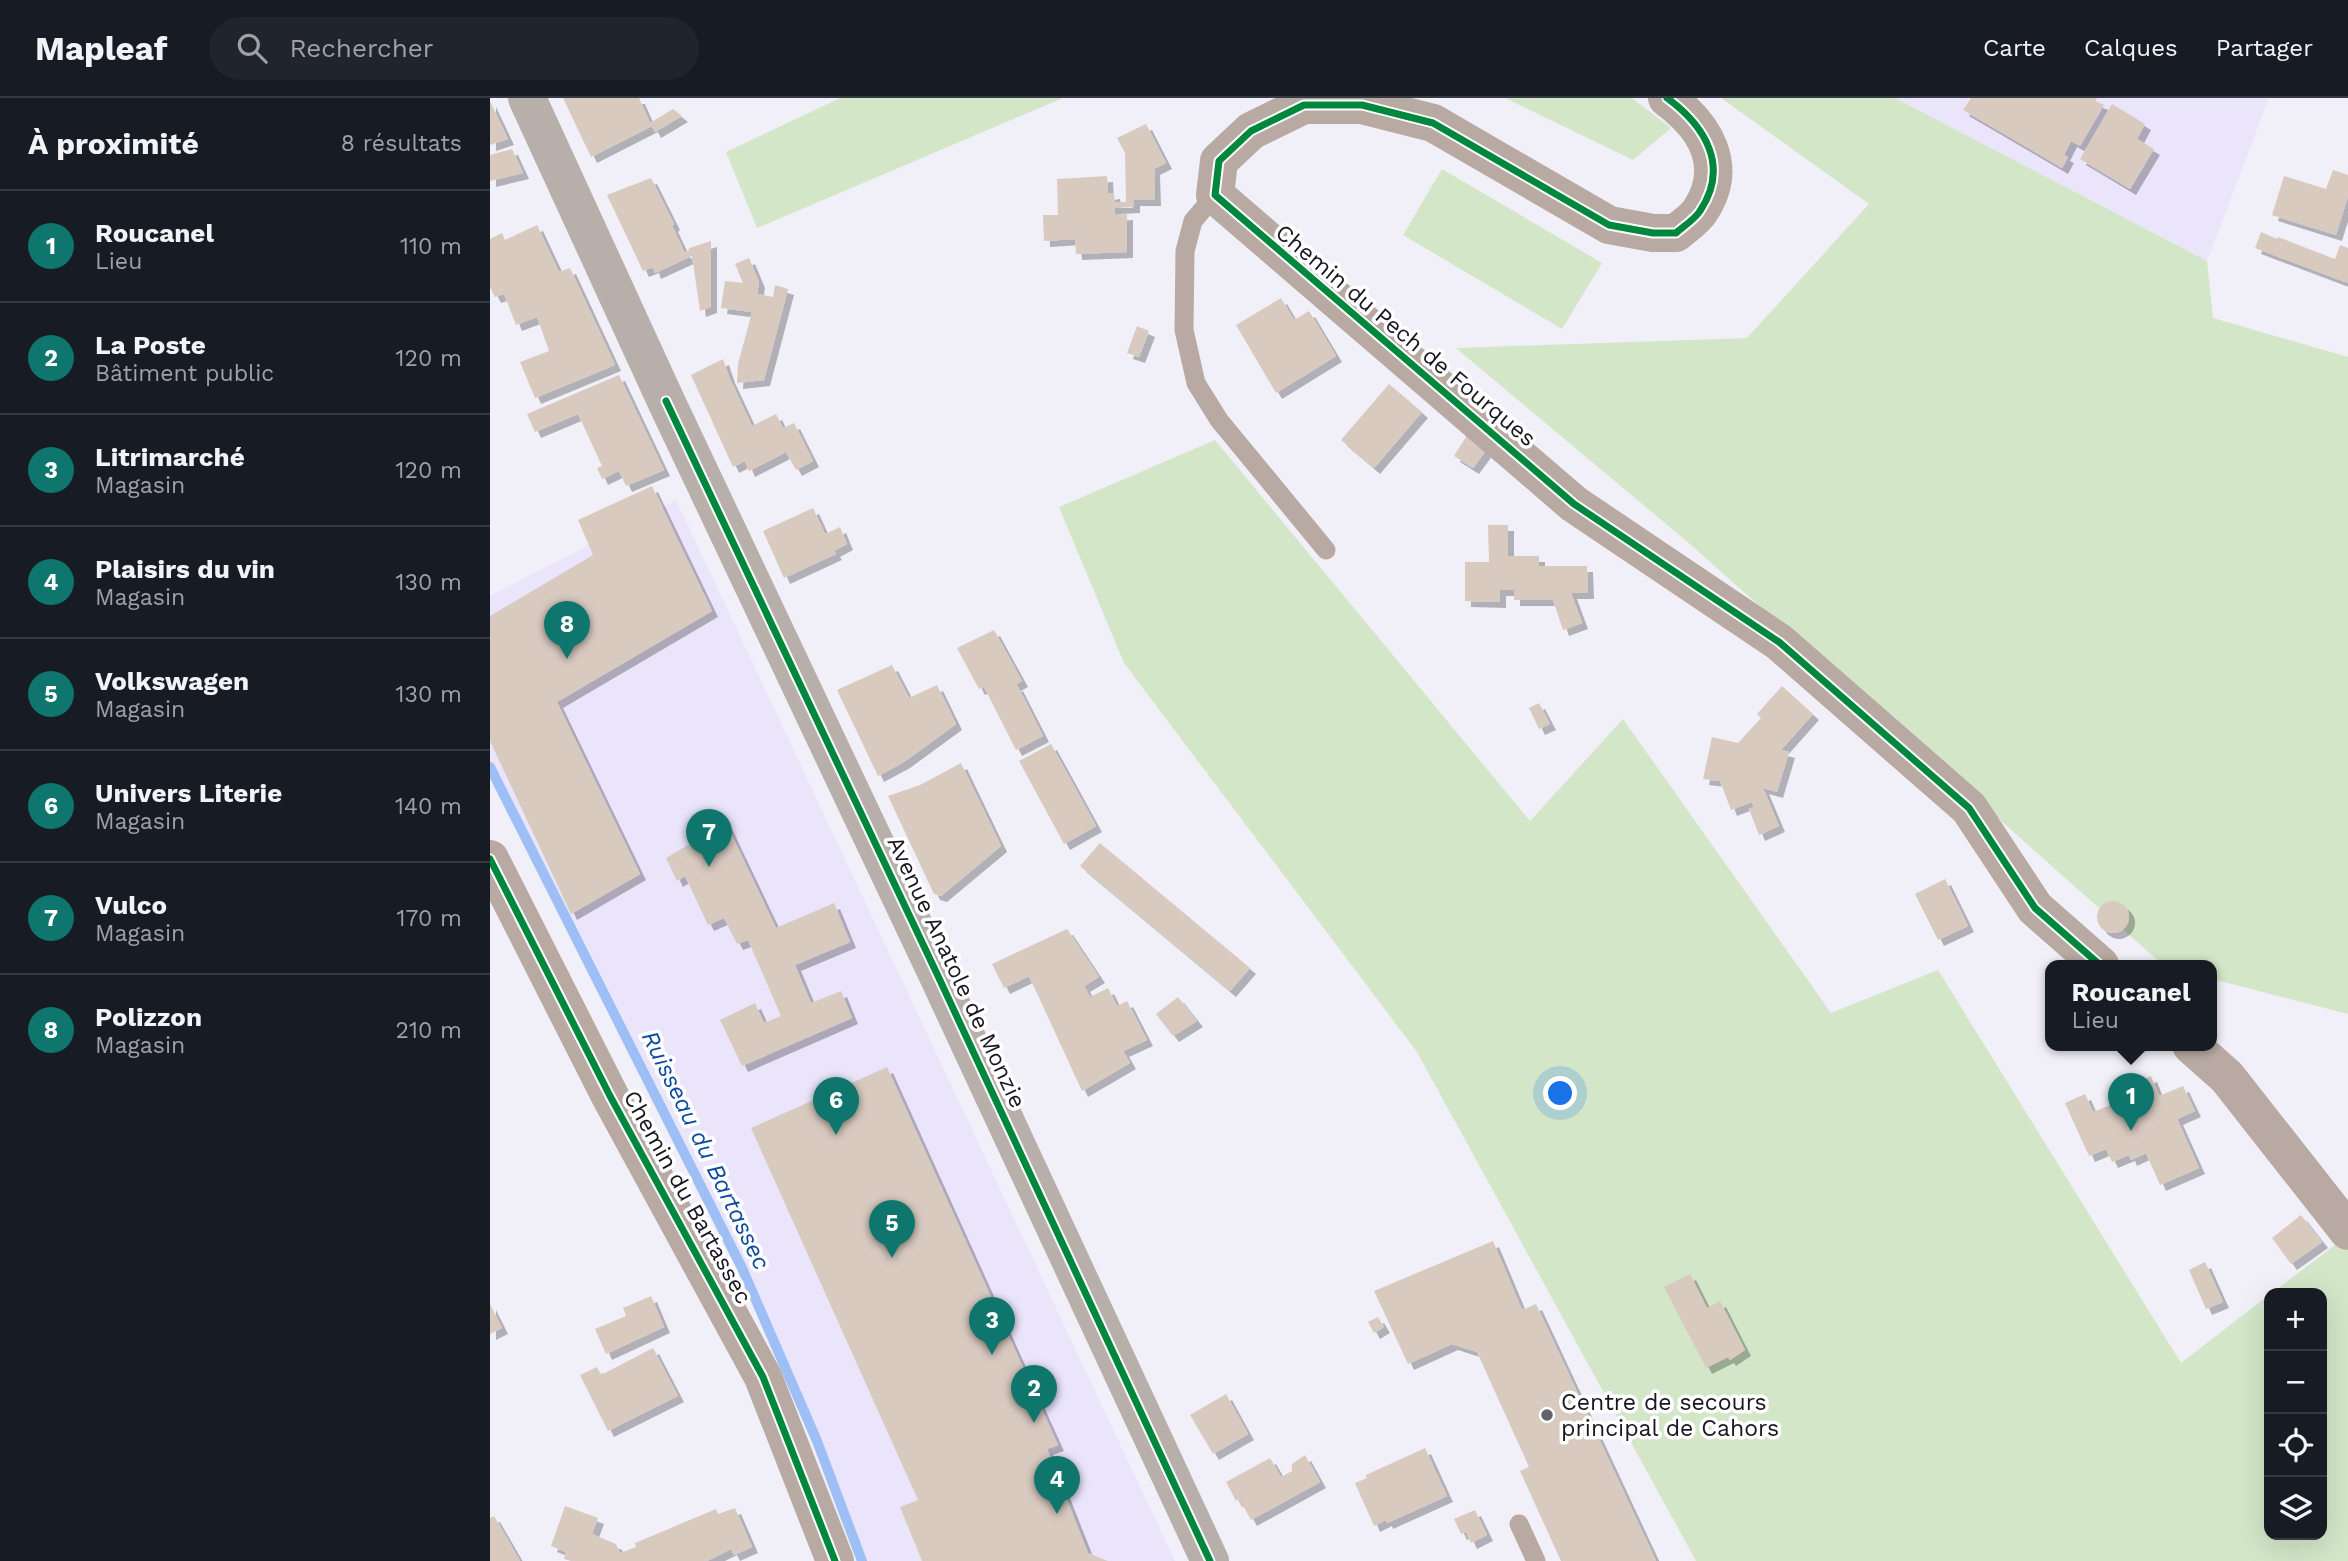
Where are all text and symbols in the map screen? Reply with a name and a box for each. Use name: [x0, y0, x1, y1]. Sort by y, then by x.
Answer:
search box: [209, 17, 699, 80]
text: Mapleaf: [35, 29, 167, 68]
icon: search: [233, 29, 271, 67]
text: Rechercher: [289, 33, 433, 63]
text: Carte: [1983, 34, 2046, 62]
text: Calques: [2084, 34, 2178, 62]
text: Partager: [2216, 34, 2313, 62]
text: À proximité: [28, 126, 199, 161]
text: 8 résultats: [341, 130, 462, 157]
text: Roucanel: [95, 218, 214, 248]
street label: Chemin du Pech de Fourques: [1270, 219, 1541, 452]
text: 1: [46, 233, 56, 260]
text: 110 m: [400, 233, 462, 260]
text: Lieu: [95, 248, 142, 275]
text: La Poste: [95, 330, 206, 360]
text: 2: [44, 345, 58, 372]
text: 120 m: [396, 345, 462, 372]
text: Bâtiment public: [95, 360, 274, 387]
text: Litrimarché: [95, 442, 245, 472]
text: 3: [44, 457, 58, 484]
text: 120 m: [396, 457, 462, 484]
text: Magasin: [95, 472, 185, 499]
text: Plaisirs du vin: [95, 554, 275, 584]
text: 4: [44, 569, 58, 596]
text: 130 m: [396, 569, 462, 596]
text: Magasin: [95, 584, 185, 611]
pin: 8: [544, 601, 590, 659]
text: Volkswagen: [95, 666, 249, 696]
text: 5: [44, 681, 58, 708]
text: 130 m: [396, 681, 462, 708]
text: Magasin: [95, 696, 185, 723]
text: Univers Literie: [95, 778, 282, 808]
text: 6: [44, 793, 58, 820]
text: 140 m: [395, 793, 462, 820]
text: Magasin: [95, 808, 185, 835]
pin: 7: [686, 809, 732, 867]
street label: Avenue Anatole de Monzie: [882, 832, 1031, 1112]
text: Vulco: [95, 890, 167, 920]
text: 7: [44, 905, 58, 932]
text: 170 m: [397, 905, 462, 932]
text: Magasin: [95, 920, 185, 947]
popup: [2045, 960, 2217, 1051]
text: Roucanel: [2072, 977, 2190, 1007]
text: Polizzon: [95, 1002, 202, 1032]
text: Lieu: [2072, 1007, 2119, 1034]
text: 8: [44, 1017, 58, 1044]
text: 210 m: [396, 1017, 462, 1044]
water label: Ruisseau du Bartassec: [636, 1026, 776, 1274]
text: Magasin: [95, 1032, 185, 1059]
pin: 1: [2108, 1073, 2154, 1131]
your location: [1543, 1076, 1577, 1110]
pin: 6: [813, 1077, 859, 1135]
street label: Chemin du Bartassec: [618, 1086, 757, 1309]
pin: 5: [869, 1200, 915, 1258]
map controls: [2264, 1288, 2327, 1540]
button: +: [2264, 1288, 2327, 1351]
pin: 3: [969, 1297, 1015, 1355]
button: −: [2264, 1351, 2327, 1414]
pin: 2: [1011, 1365, 1057, 1423]
place label: Centre de secours principal de Cahors: [1561, 1389, 1779, 1442]
marker: Centre de secours principal de Cahors: [1539, 1407, 1555, 1423]
button: locate: [2264, 1414, 2327, 1477]
pin: 4: [1034, 1456, 1080, 1514]
button: layers: [2264, 1477, 2327, 1540]

